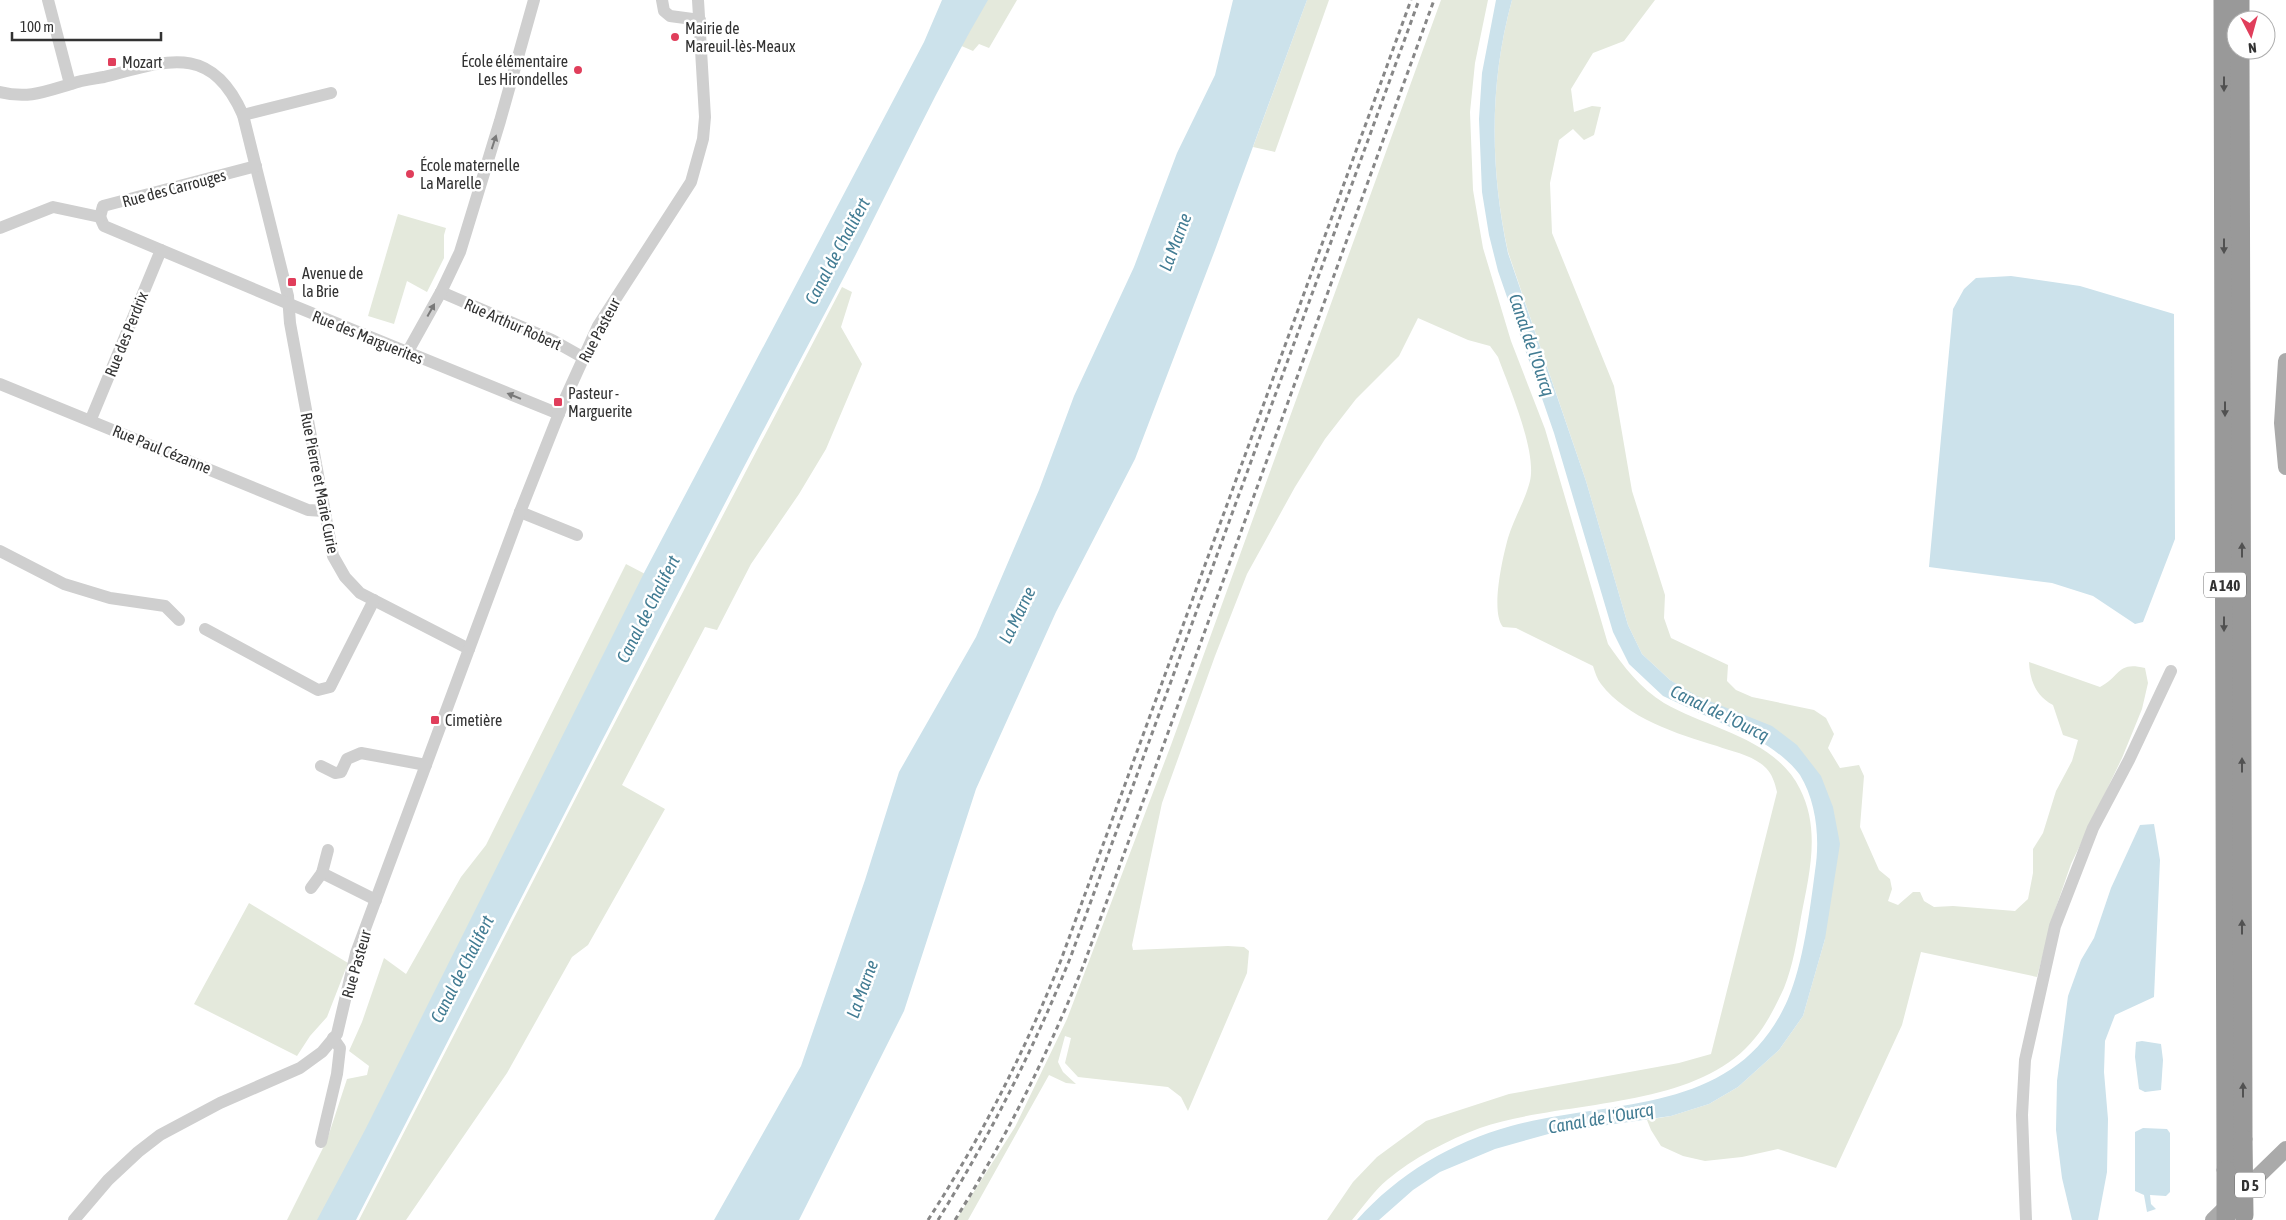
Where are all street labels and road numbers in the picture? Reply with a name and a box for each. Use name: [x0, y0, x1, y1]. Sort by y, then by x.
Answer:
street label: Rue des Carrouges: [120, 165, 228, 211]
street label: Rue des Perdrix: [101, 288, 151, 379]
street label: Rue Arthur Robert: [462, 295, 565, 354]
street label: Rue Pasteur: [575, 295, 623, 365]
street label: Rue des Marguerites: [310, 307, 426, 368]
street label: Rue Pierre et Marie Curie: [298, 411, 342, 555]
street label: Rue Paul Cézanne: [110, 421, 214, 477]
road number: A 140: [2204, 572, 2246, 598]
street label: Rue Pasteur: [338, 928, 374, 1000]
road number: D 5: [2235, 1172, 2265, 1198]

